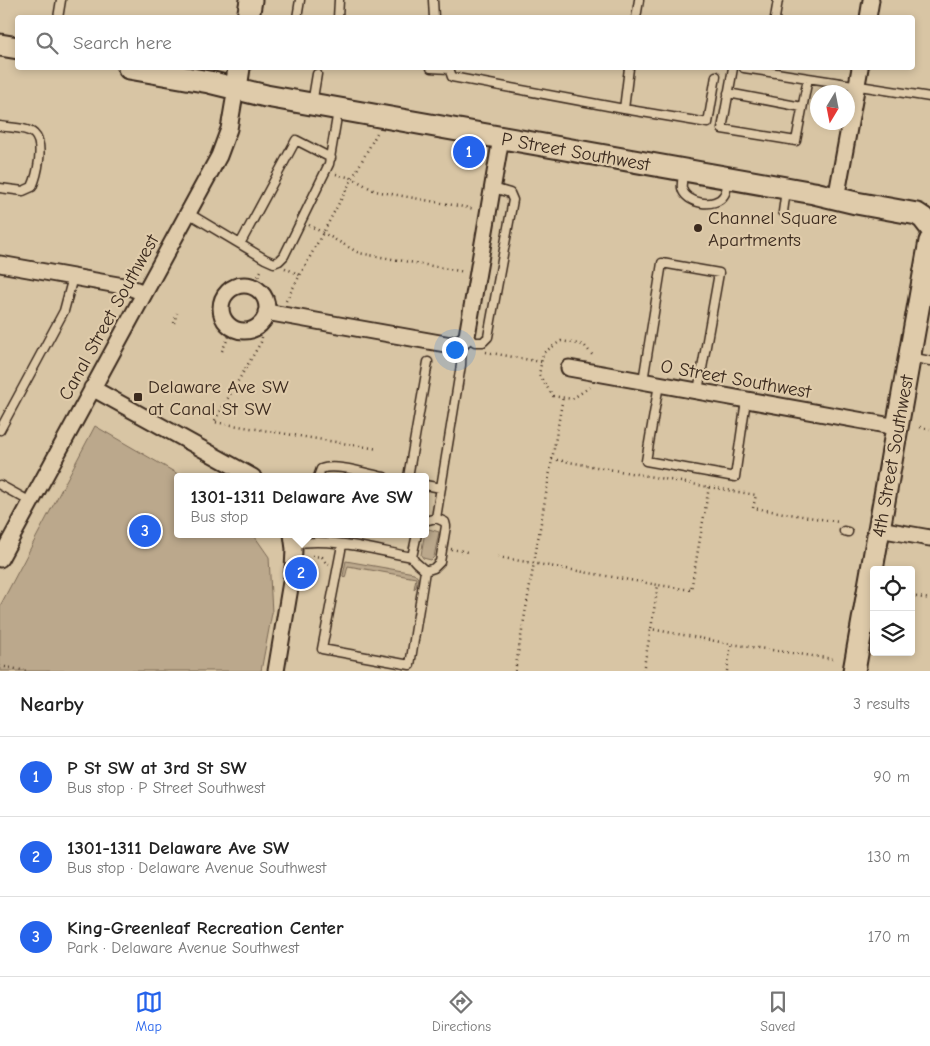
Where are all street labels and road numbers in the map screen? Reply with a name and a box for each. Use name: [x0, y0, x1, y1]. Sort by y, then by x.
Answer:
street label: P Street Southwest: [500, 128, 652, 176]
street label: Canal Street Southwest: [54, 230, 164, 404]
street label: O Street Southwest: [659, 355, 813, 403]
street label: 4th Street Southwest: [868, 373, 918, 539]

